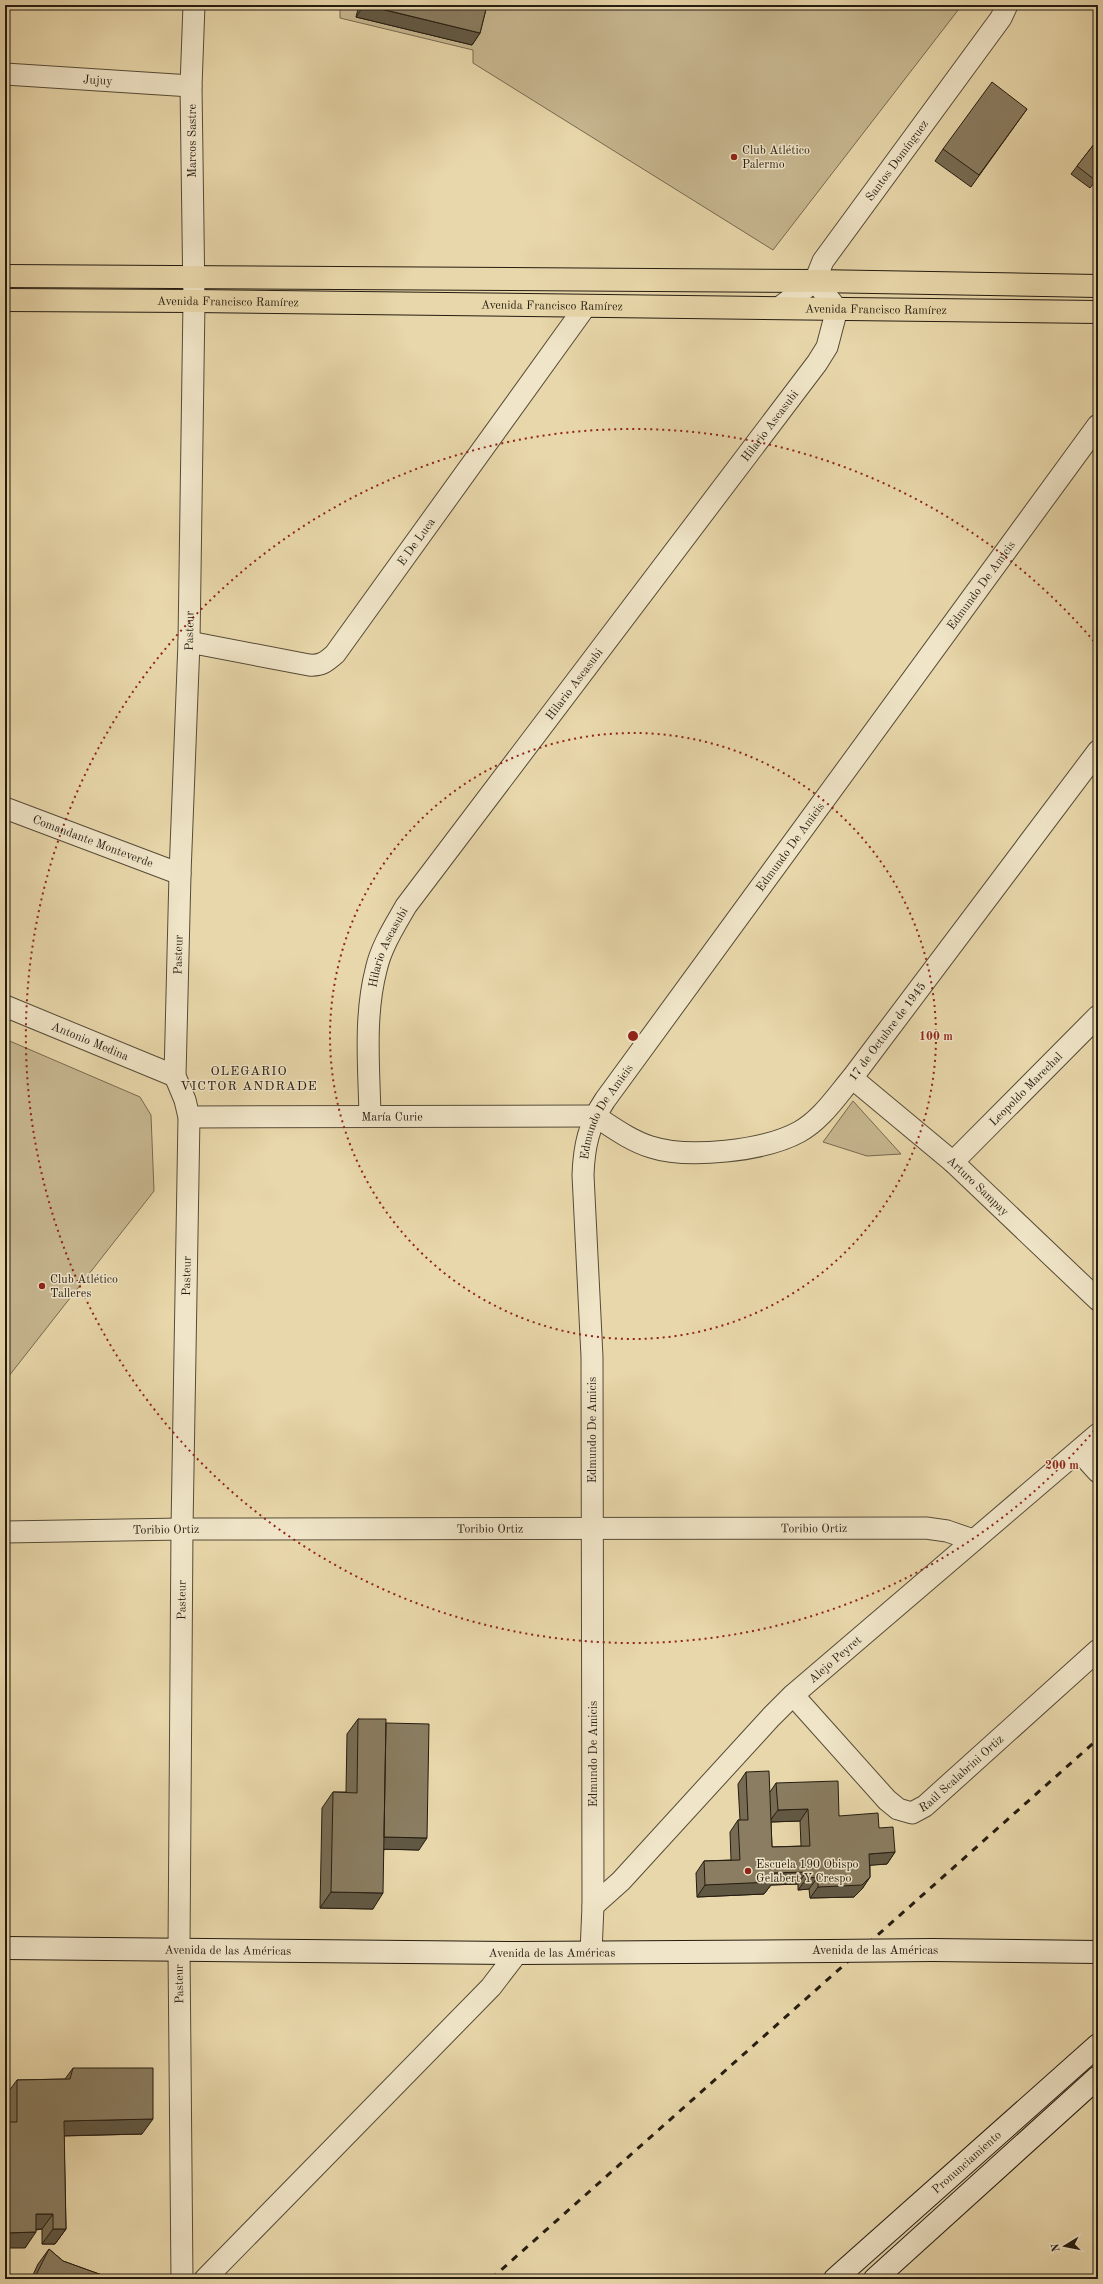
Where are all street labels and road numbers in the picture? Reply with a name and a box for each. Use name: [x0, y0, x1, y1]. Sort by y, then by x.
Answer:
street label: Jujuy: [83, 74, 113, 88]
street label: Marcos Sastre: [187, 104, 199, 178]
street label: Santos Domínguez: [864, 118, 931, 204]
street label: Avenida Francisco Ramírez: [157, 296, 299, 309]
street label: Avenida Francisco Ramírez: [481, 299, 623, 313]
street label: Avenida Francisco Ramírez: [805, 303, 947, 317]
street label: Hilario Ascasubi: [740, 388, 801, 464]
street label: E De Luca: [396, 516, 438, 568]
street label: Edmundo De Amicis: [946, 539, 1018, 632]
street label: Pasteur: [184, 611, 196, 651]
street label: Hilario Ascasubi: [544, 647, 606, 723]
street label: Edmundo De Amicis: [754, 801, 827, 894]
street label: Comandante Monteverde: [31, 814, 155, 870]
street label: Hilario Ascasubi: [367, 906, 411, 989]
street label: Pasteur: [173, 934, 185, 975]
street label: 17 de Octubre de 1945: [847, 980, 929, 1084]
street label: Antonio Medina: [49, 1021, 130, 1063]
street label: Leopoldo Marechal: [988, 1051, 1065, 1129]
street label: Edmundo De Amicis: [579, 1063, 636, 1160]
street label: María Curie: [361, 1111, 423, 1124]
street label: Arturo Sampay: [944, 1155, 1011, 1219]
street label: Pasteur: [181, 1256, 194, 1296]
street label: Edmundo De Amicis: [587, 1377, 599, 1483]
street label: Toribio Ortiz: [781, 1523, 847, 1535]
street label: Toribio Ortiz: [133, 1524, 199, 1537]
street label: Toribio Ortiz: [457, 1524, 523, 1536]
street label: Pasteur: [176, 1580, 189, 1620]
street label: Alejo Peyret: [807, 1634, 864, 1686]
street label: Edmundo De Amicis: [588, 1701, 600, 1807]
street label: Raúl Scalabrini Ortiz: [917, 1733, 1006, 1815]
street label: Avenida de las Américas: [165, 1945, 291, 1958]
street label: Avenida de las Américas: [812, 1945, 938, 1957]
street label: Avenida de las Américas: [489, 1947, 615, 1960]
street label: Pasteur: [174, 1964, 186, 2004]
street label: Pronunciamiento: [930, 2129, 1004, 2196]

